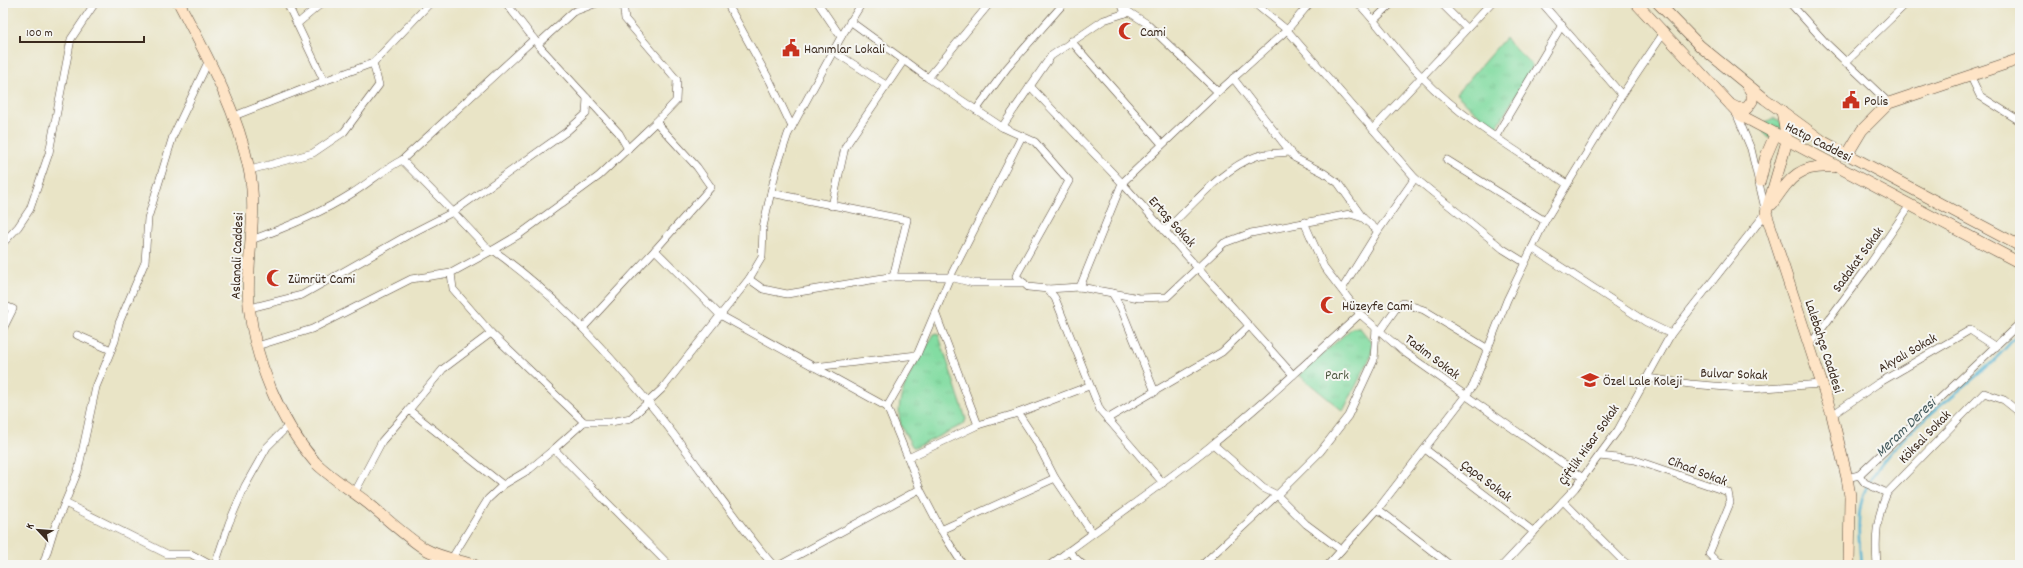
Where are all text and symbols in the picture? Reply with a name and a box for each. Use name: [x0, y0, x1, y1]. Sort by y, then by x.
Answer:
scale bar: [20, 18, 144, 44]
mosque icon: Cami: [1117, 21, 1137, 41]
place label: Cami: [1140, 23, 1166, 43]
text: 100 m: [26, 25, 53, 42]
public building icon: Hanımlar Lokali: [781, 38, 801, 58]
place label: Hanımlar Lokali: [804, 40, 885, 60]
public building icon: Polis: [1841, 90, 1861, 110]
place label: Polis: [1864, 92, 1888, 112]
street label: Hatıp Caddesi: [1781, 117, 1855, 168]
street label: Ertaş Sokak: [1143, 192, 1200, 253]
street label: Aslanali Caddesi: [226, 212, 250, 300]
street label: Sadakat Sokak: [1828, 223, 1889, 297]
mosque icon: Zümrüt Cami: [265, 268, 285, 288]
place label: Zümrüt Cami: [288, 270, 356, 290]
mosque icon: Hüzeyfe Cami: [1319, 295, 1339, 315]
place label: Hüzeyfe Cami: [1342, 297, 1413, 317]
street label: Lalebahçe Caddesi: [1799, 297, 1848, 396]
street label: Akyalı Sokak: [1875, 329, 1941, 379]
street label: Tadım Sokak: [1400, 330, 1464, 385]
street label: Bulvar Sokak: [1700, 364, 1768, 386]
park label: Park: [1325, 366, 1349, 386]
school or university icon: Özel Lale Koleji: [1580, 370, 1600, 390]
place label: Özel Lale Koleji: [1603, 372, 1682, 392]
water label: Meram Deresi: [1871, 392, 1943, 463]
street label: Çiftlik Hisar Sokak: [1554, 400, 1625, 490]
street label: Köksal Sokak: [1895, 406, 1956, 469]
street label: Cihad Sokak: [1664, 451, 1730, 493]
street label: Çapa Sokak: [1456, 456, 1516, 508]
north arrow: [18, 510, 58, 550]
text: K: [23, 521, 39, 532]

